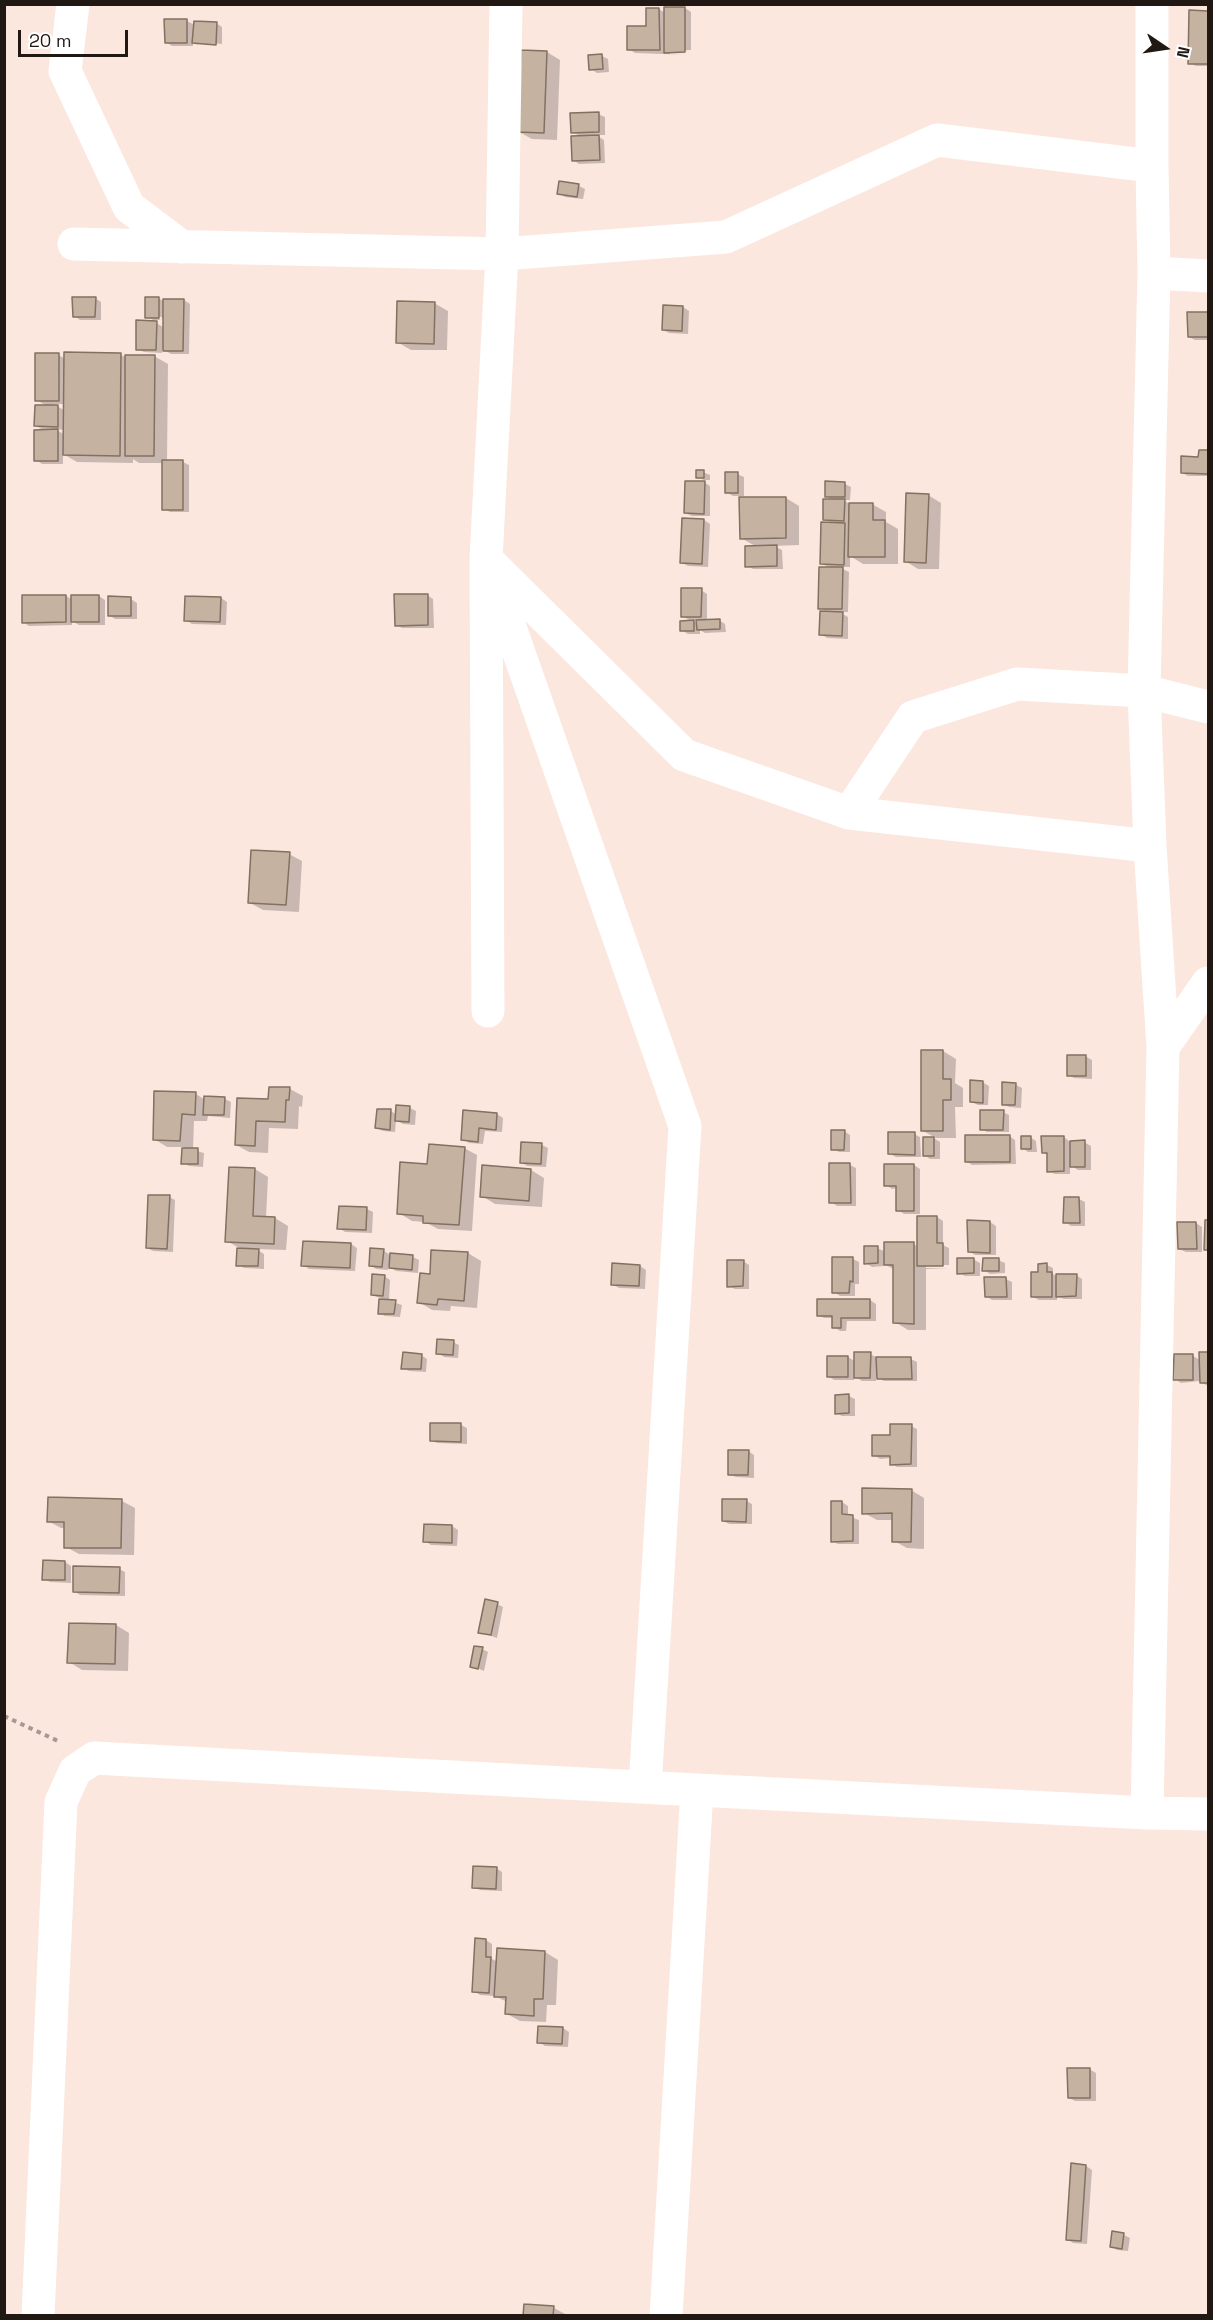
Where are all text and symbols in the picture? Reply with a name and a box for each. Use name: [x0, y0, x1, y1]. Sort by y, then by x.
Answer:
scale bar: [21, 18, 130, 56]
north arrow: [1135, 18, 1195, 78]
text: 20 m: [29, 29, 72, 52]
text: N: [1172, 45, 1194, 60]

